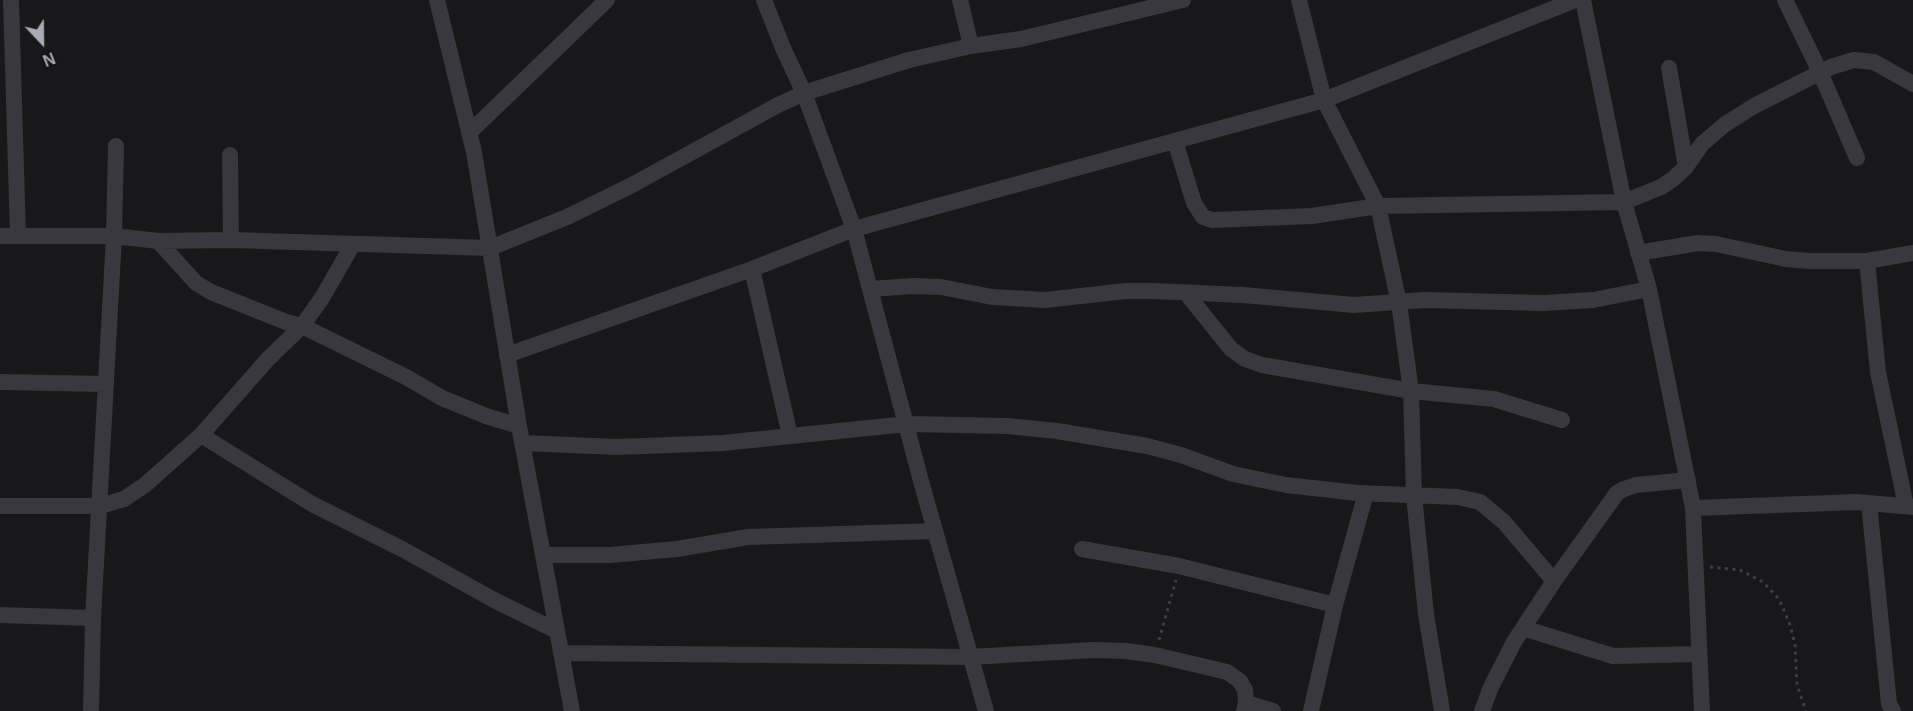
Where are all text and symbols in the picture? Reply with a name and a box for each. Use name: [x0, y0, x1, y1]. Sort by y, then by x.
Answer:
north arrow: [12, 12, 72, 72]
text: N: [40, 49, 57, 69]

